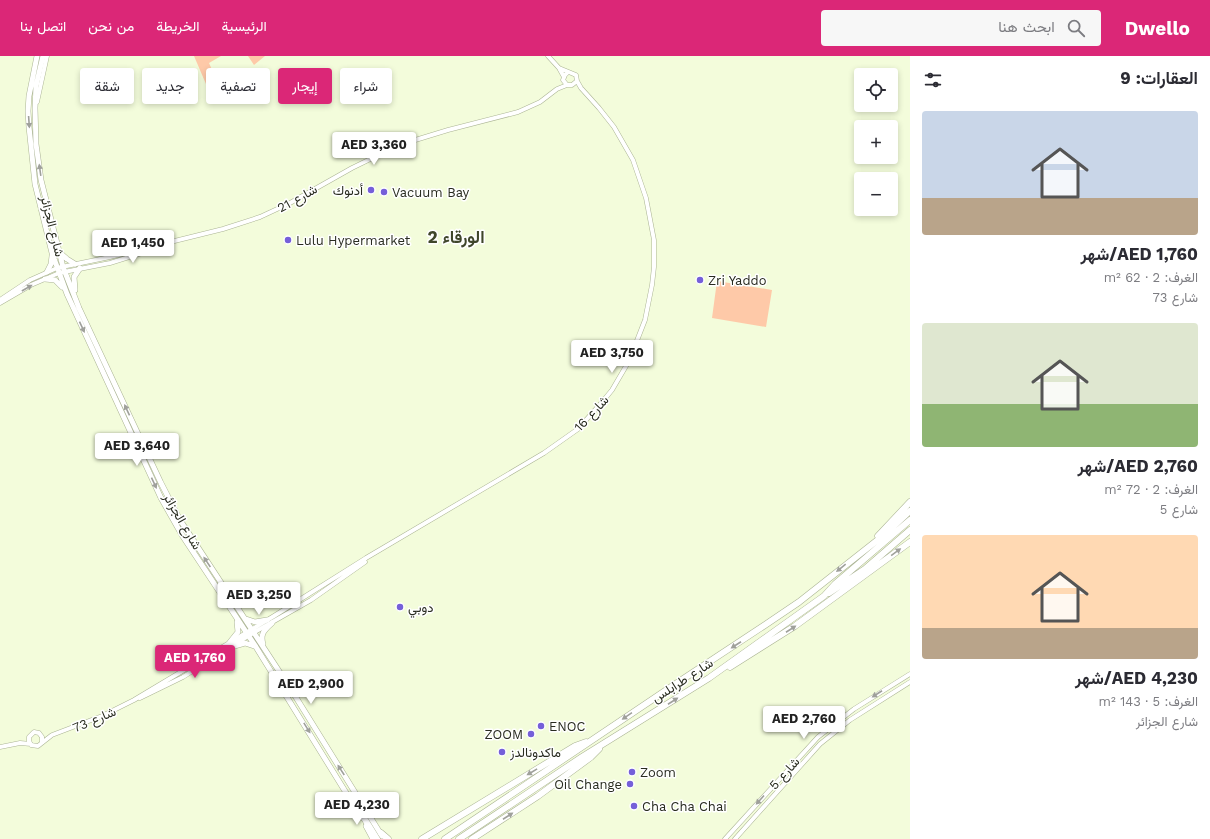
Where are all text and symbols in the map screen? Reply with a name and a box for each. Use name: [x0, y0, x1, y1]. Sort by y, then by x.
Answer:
search box: [821, 10, 1101, 46]
icon: search: [1065, 17, 1087, 39]
text: Dwello: [1125, 17, 1190, 40]
text: اتصل بنا: [20, 18, 66, 34]
text: من نحن: [88, 18, 134, 34]
text: الخريطة: [156, 18, 200, 34]
text: الرئيسية: [222, 18, 267, 34]
text: ابحث هنا: [998, 18, 1055, 36]
chip: شقة: [80, 68, 134, 104]
chip: جديد: [142, 68, 198, 104]
chip: تصفية: [206, 68, 270, 104]
chip: إيجار: [278, 68, 332, 104]
chip: شراء: [340, 68, 392, 104]
map controls: [854, 68, 898, 216]
button: locate: [854, 68, 898, 112]
text: العقارات: 9: [1120, 68, 1198, 88]
icon: filters: [922, 69, 944, 91]
one-way arrow: [25, 116, 32, 128]
button: +: [854, 120, 898, 164]
pin: AED 3,360: [328, 132, 420, 166]
text: AED 3,360: [341, 137, 407, 152]
icon: home: [1024, 137, 1096, 209]
one-way arrow: [37, 163, 43, 176]
button: −: [854, 172, 898, 216]
street label: شارع 21: [275, 181, 321, 217]
place label: أدنوك: [333, 183, 363, 199]
marker: أدنوك: [366, 185, 376, 195]
place label: Vacuum Bay: [392, 185, 470, 200]
marker: Vacuum Bay: [379, 187, 389, 197]
street label: شارع الجزائر: [36, 193, 67, 259]
district label: الورقاء 2: [427, 227, 485, 248]
pin: AED 1,450: [87, 230, 179, 264]
place label: Lulu Hypermarket: [296, 233, 411, 248]
text: AED 1,450: [101, 235, 165, 250]
marker: Lulu Hypermarket: [283, 235, 293, 245]
text: AED 1,760/شهر: [1080, 244, 1198, 264]
text: الغرف: 2 · 62 m²: [1104, 270, 1198, 285]
place label: Zri Yaddo: [708, 273, 767, 288]
marker: Zri Yaddo: [695, 275, 705, 285]
one-way arrow: [21, 285, 33, 292]
text: شارع 73: [1153, 290, 1198, 305]
one-way arrow: [79, 322, 85, 333]
pin: AED 3,750: [566, 340, 658, 374]
text: AED 3,750: [580, 345, 644, 360]
icon: home: [1024, 349, 1096, 421]
street label: شارع 16: [571, 392, 613, 436]
one-way arrow: [124, 404, 130, 416]
pin: AED 3,640: [91, 433, 183, 467]
text: AED 3,640: [104, 438, 170, 453]
text: AED 2,760/شهر: [1077, 456, 1198, 476]
one-way arrow: [151, 478, 157, 489]
text: الغرف: 2 · 72 m²: [1104, 482, 1198, 497]
street label: شارع الجزائر: [158, 490, 205, 553]
text: شارع 5: [1160, 502, 1198, 517]
one-way arrow: [890, 548, 901, 556]
one-way arrow: [203, 556, 210, 568]
icon: home: [1024, 561, 1096, 633]
one-way arrow: [836, 564, 847, 573]
pin: AED 3,250: [213, 582, 305, 616]
text: AED 3,250: [226, 587, 292, 602]
place label: دوبي: [408, 600, 433, 618]
marker: دوبي: [395, 602, 405, 612]
one-way arrow: [785, 625, 796, 633]
one-way arrow: [730, 641, 742, 648]
pin: AED 1,760: [149, 645, 241, 679]
text: AED 1,760: [164, 650, 226, 665]
street label: شارع طرابلس: [649, 655, 717, 708]
text: AED 4,230/شهر: [1075, 668, 1198, 688]
pin: AED 2,900: [265, 671, 357, 705]
text: AED 2,900: [278, 676, 344, 691]
one-way arrow: [871, 691, 883, 698]
text: الغرف: 5 · 143 m²: [1099, 694, 1198, 709]
one-way arrow: [668, 697, 678, 705]
street label: شارع 73: [70, 704, 119, 737]
pin: AED 2,760: [758, 706, 850, 740]
text: AED 2,760: [772, 711, 836, 726]
one-way arrow: [622, 712, 633, 720]
text: شارع الجزائر: [1136, 714, 1198, 729]
place label: ENOC: [549, 719, 586, 734]
marker: ENOC: [536, 721, 546, 731]
one-way arrow: [303, 723, 311, 733]
place label: ZOOM: [484, 727, 523, 742]
marker: ZOOM: [526, 729, 536, 739]
place label: ماكدونالدز: [509, 745, 561, 761]
marker: ماكدونالدز: [497, 747, 507, 757]
street label: شارع 5: [766, 754, 804, 794]
one-way arrow: [337, 765, 345, 775]
place label: Zoom: [640, 765, 676, 780]
marker: Zoom: [627, 767, 637, 777]
one-way arrow: [527, 768, 538, 776]
place label: Oil Change: [554, 777, 622, 792]
marker: Oil Change: [625, 779, 635, 789]
pin: AED 4,230: [311, 792, 403, 826]
one-way arrow: [756, 795, 765, 804]
text: AED 4,230: [324, 797, 390, 812]
place label: Cha Cha Chai: [642, 799, 727, 814]
marker: Cha Cha Chai: [629, 801, 639, 811]
one-way arrow: [502, 813, 514, 820]

